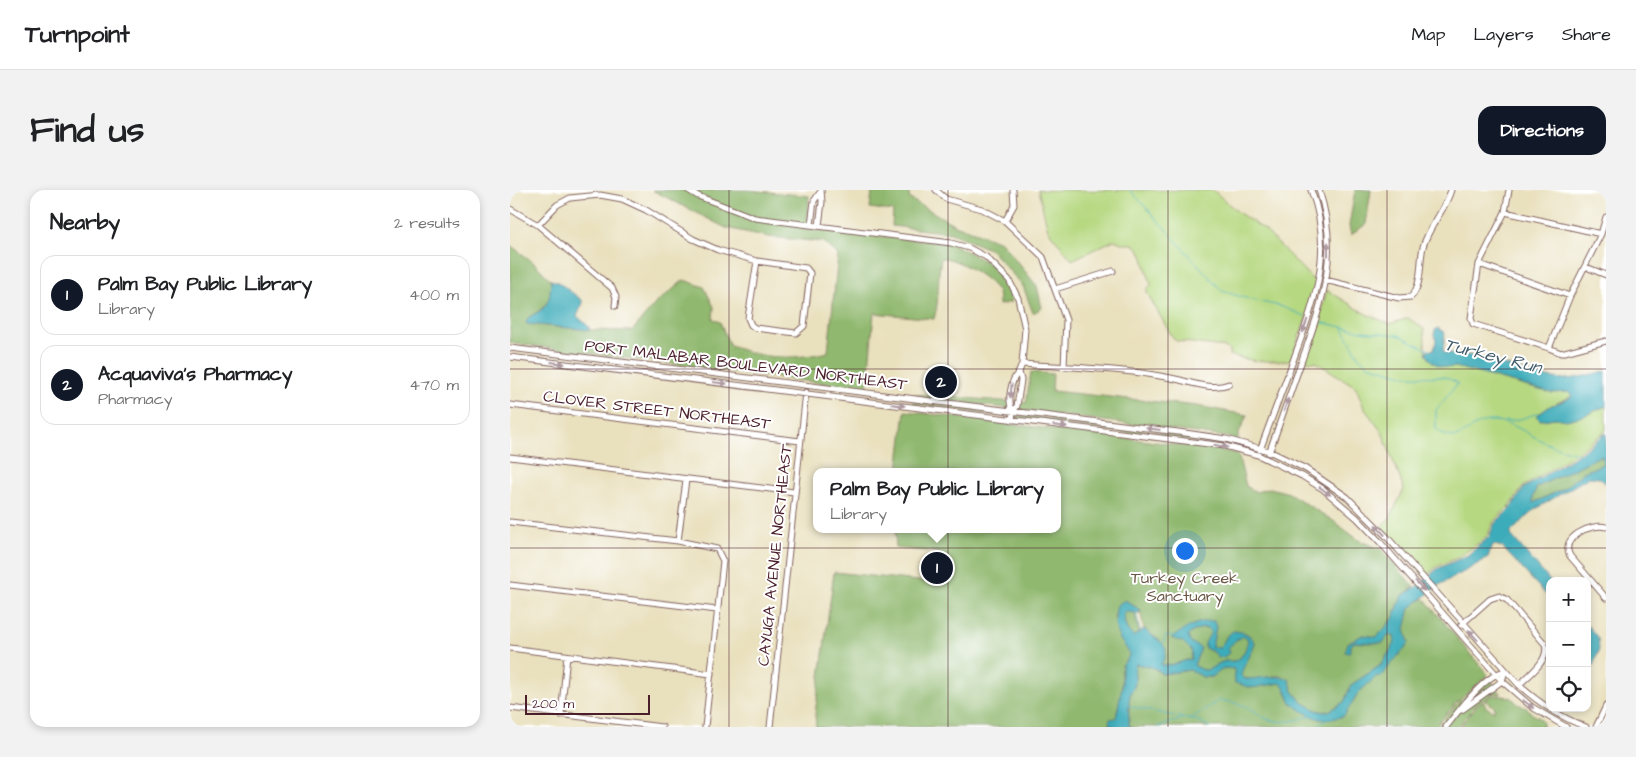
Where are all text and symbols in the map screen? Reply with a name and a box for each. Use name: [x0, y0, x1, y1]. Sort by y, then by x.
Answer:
text: Turnpoint: [25, 18, 130, 52]
text: Map: [1411, 22, 1445, 47]
text: Layers: [1473, 22, 1534, 47]
text: Share: [1562, 22, 1611, 47]
text: Find us: [30, 106, 144, 155]
button: Directions: [1478, 106, 1606, 155]
text: Nearby: [50, 208, 120, 237]
text: 2 results: [394, 212, 460, 234]
one-way arrow: [1324, 241, 1332, 257]
text: Palm Bay Public Library: [98, 271, 312, 298]
text: 1: [66, 284, 68, 306]
text: 400 m: [409, 284, 459, 306]
text: Library: [98, 298, 155, 320]
one-way arrow: [1301, 318, 1309, 333]
water label: Turkey Run: [1442, 332, 1546, 382]
street label: PORT MALABAR BOULEVARD NORTHEAST: [583, 334, 909, 396]
one-way arrow: [551, 359, 567, 367]
text: Acquaviva's Pharmacy: [98, 361, 292, 388]
pin: 2: [925, 363, 957, 401]
text: 2: [62, 374, 72, 396]
text: 470 m: [409, 374, 459, 396]
one-way arrow: [712, 379, 728, 387]
one-way arrow: [1007, 383, 1015, 399]
street label: CLOVER STREET NORTHEAST: [542, 385, 772, 435]
text: Pharmacy: [98, 388, 173, 410]
one-way arrow: [1282, 397, 1290, 412]
one-way arrow: [891, 401, 907, 409]
one-way arrow: [1053, 422, 1069, 430]
one-way arrow: [1145, 425, 1161, 433]
street label: CAYUGA AVENUE NORTHEAST: [752, 443, 798, 667]
one-way arrow: [1214, 443, 1230, 451]
popup: [813, 468, 1061, 533]
text: Palm Bay Public Library: [830, 476, 1044, 503]
one-way arrow: [1318, 486, 1331, 496]
text: Library: [830, 503, 887, 525]
one-way arrow: [1375, 524, 1386, 537]
your location: [1172, 538, 1198, 564]
pin: 1: [921, 549, 953, 587]
park label: Turkey Creek Sanctuary: [1131, 567, 1239, 608]
map controls: [1546, 577, 1591, 712]
button: +: [1546, 577, 1591, 622]
one-way arrow: [1414, 579, 1425, 592]
button: −: [1546, 622, 1591, 667]
one-way arrow: [1467, 630, 1479, 642]
button: locate: [1546, 667, 1591, 712]
scale bar: [525, 692, 650, 715]
text: 200 m: [532, 694, 574, 714]
one-way arrow: [1521, 698, 1534, 709]

